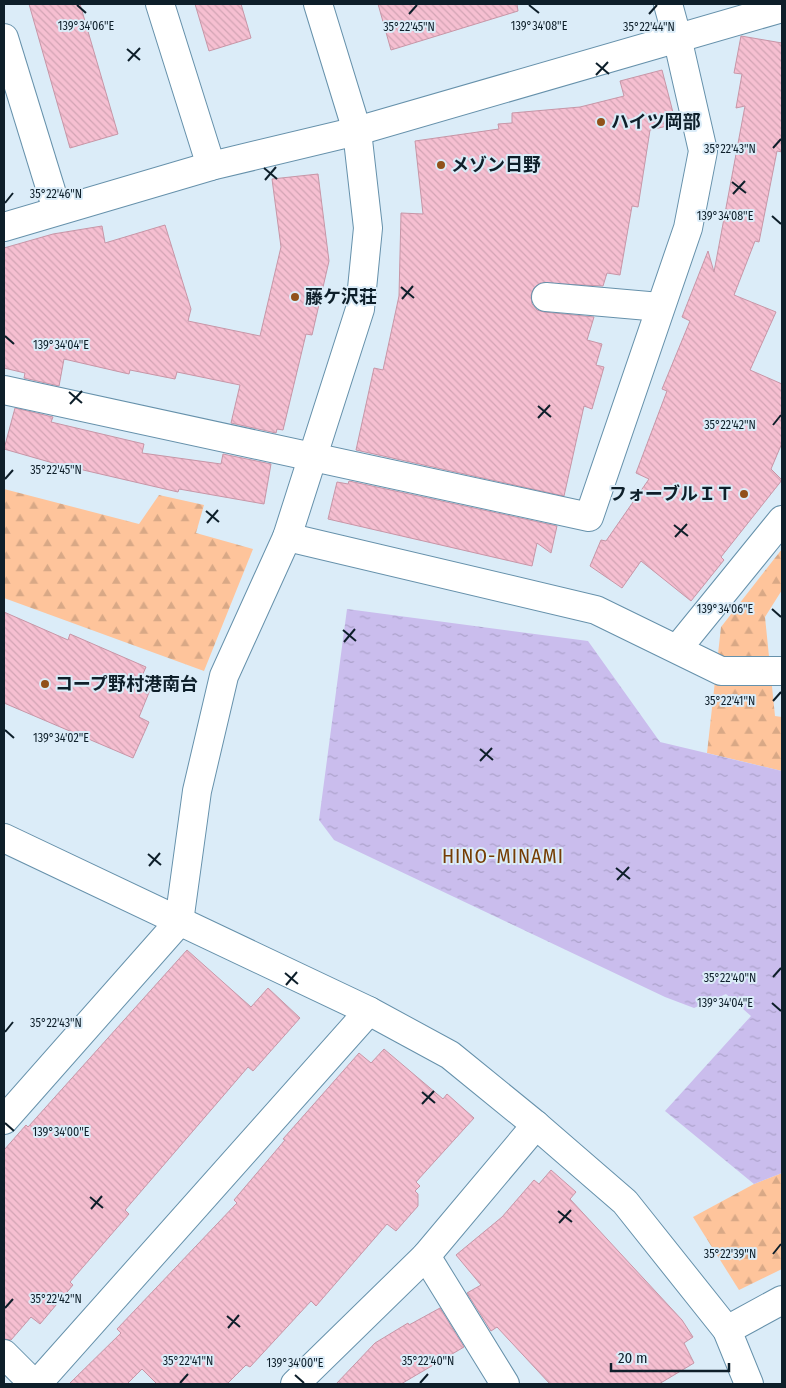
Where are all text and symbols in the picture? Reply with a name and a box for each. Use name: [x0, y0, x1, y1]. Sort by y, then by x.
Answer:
text: 139°34'06"E: [58, 19, 115, 33]
text: 139°34'08"E: [511, 19, 568, 33]
text: 35°22'45"N: [383, 20, 435, 34]
text: 35°22'44"N: [623, 20, 675, 34]
place label: ハイツ岡部: [611, 111, 701, 133]
marker: ハイツ岡部: [595, 116, 607, 128]
text: 35°22'43"N: [704, 142, 756, 156]
place label: メゾン日野: [451, 154, 541, 176]
marker: メゾン日野: [435, 159, 447, 171]
text: 35°22'46"N: [30, 187, 82, 201]
text: 139°34'08"E: [697, 209, 754, 223]
place label: 藤ケ沢荘: [305, 286, 377, 308]
marker: 藤ケ沢荘: [289, 291, 301, 303]
text: 139°34'04"E: [33, 338, 89, 352]
text: 35°22'42"N: [704, 418, 756, 432]
text: 35°22'45"N: [30, 463, 82, 477]
place label: フォーブルＩＴ: [609, 483, 734, 505]
marker: フォーブルＩＴ: [738, 488, 750, 500]
text: 139°34'06"E: [697, 602, 754, 616]
place label: コープ野村港南台: [55, 673, 198, 695]
marker: コープ野村港南台: [39, 678, 51, 690]
text: 35°22'41"N: [705, 694, 755, 708]
text: 139°34'02"E: [33, 731, 89, 745]
district label: HINO-MINAMI: [442, 844, 564, 868]
text: 35°22'40"N: [704, 971, 756, 985]
text: 139°34'04"E: [697, 996, 753, 1010]
text: 35°22'43"N: [30, 1016, 82, 1030]
text: 139°34'00"E: [33, 1125, 90, 1139]
text: 35°22'39"N: [704, 1247, 756, 1261]
text: 35°22'42"N: [30, 1292, 82, 1306]
scale bar: [611, 1340, 728, 1372]
text: 20 m: [618, 1349, 648, 1367]
text: 35°22'41"N: [163, 1354, 213, 1368]
text: 35°22'40"N: [402, 1354, 454, 1368]
text: 139°34'00"E: [267, 1356, 324, 1370]

